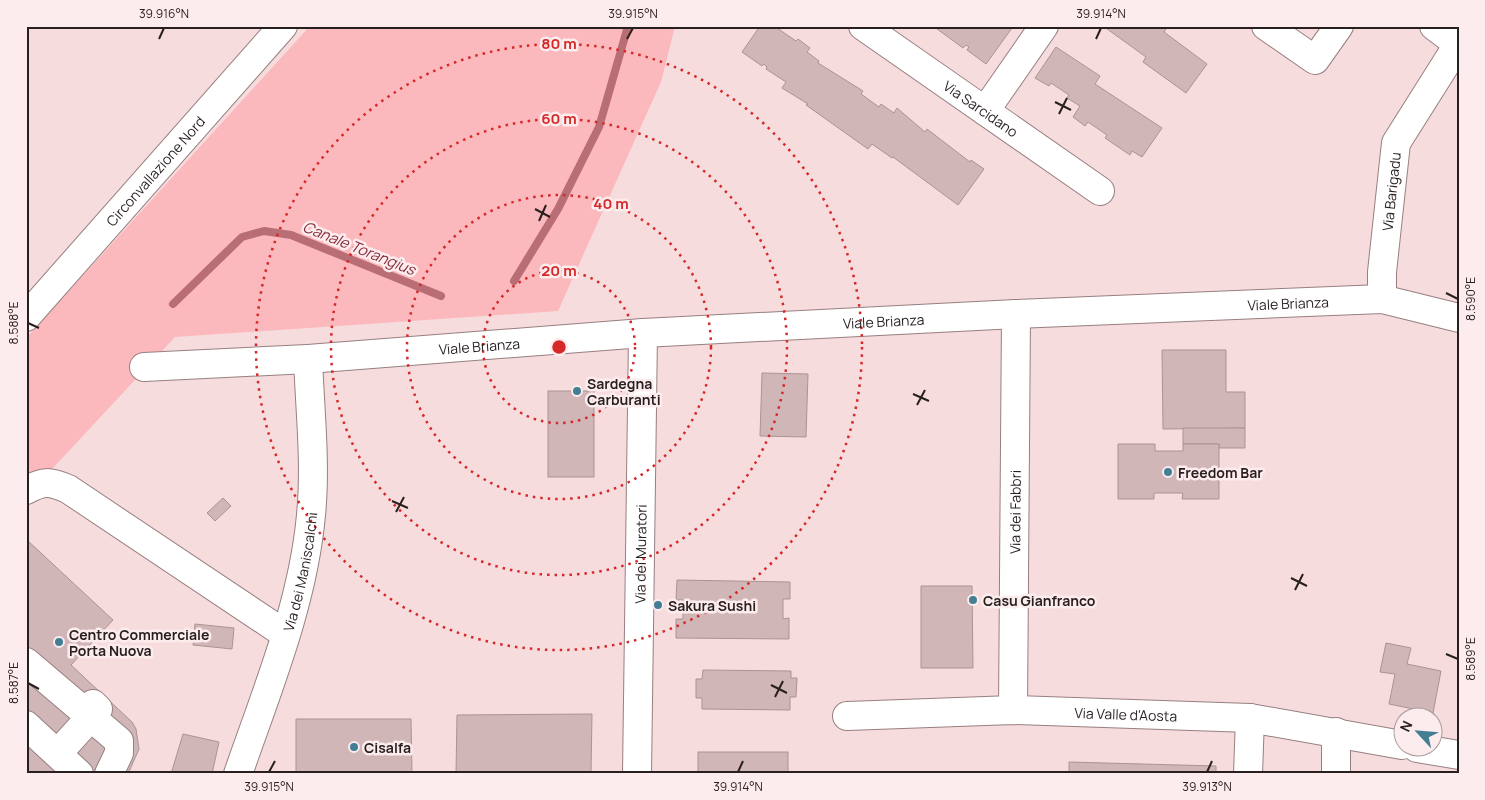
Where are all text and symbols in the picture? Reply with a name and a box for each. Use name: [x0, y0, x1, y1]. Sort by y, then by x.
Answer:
text: 39.916°N: [139, 5, 189, 22]
text: 39.915°N: [608, 5, 658, 22]
text: 39.914°N: [1076, 5, 1126, 22]
text: 80 m: [541, 33, 577, 54]
street label: Via Sarcidano: [940, 76, 1022, 141]
text: 60 m: [541, 108, 577, 129]
street label: Circonvallazione Nord: [101, 112, 209, 230]
street label: Via Barigadu: [1377, 151, 1404, 232]
text: 40 m: [593, 193, 629, 214]
water label: Canale Torangius: [300, 216, 419, 281]
text: 20 m: [541, 260, 577, 281]
text: 8.590°E: [1462, 277, 1479, 321]
street label: Viale Brianza: [1247, 292, 1329, 314]
text: 8.588°E: [5, 301, 22, 345]
street label: Viale Brianza: [842, 309, 925, 332]
street label: Viale Brianza: [438, 333, 521, 358]
centre of rings: [550, 338, 568, 356]
place label: Sardegna Carburanti: [587, 374, 661, 409]
marker: Sardegna Carburanti: [571, 385, 583, 397]
place label: Freedom Bar: [1178, 463, 1263, 482]
marker: Freedom Bar: [1162, 466, 1174, 478]
street label: Via dei Fabbri: [1005, 470, 1024, 554]
street label: Via dei Muratori: [630, 504, 650, 604]
street label: Via dei Maniscalchi: [278, 511, 321, 634]
place label: Casu Gianfranco: [983, 591, 1096, 610]
marker: Casu Gianfranco: [967, 594, 979, 606]
place label: Sakura Sushi: [668, 596, 756, 615]
marker: Sakura Sushi: [652, 599, 664, 611]
place label: Centro Commerciale Porta Nuova: [69, 625, 209, 660]
marker: Centro Commerciale Porta Nuova: [53, 636, 65, 648]
text: 8.589°E: [1462, 637, 1479, 681]
text: 8.587°E: [5, 662, 22, 704]
street label: Via Valle d'Aosta: [1074, 703, 1177, 725]
north arrow: [1392, 708, 1442, 758]
text: N: [1395, 717, 1417, 735]
place label: Cisalfa: [364, 738, 411, 757]
marker: Cisalfa: [348, 741, 360, 753]
text: 39.915°N: [244, 778, 294, 795]
text: 39.914°N: [713, 778, 763, 795]
text: 39.913°N: [1182, 778, 1232, 795]

